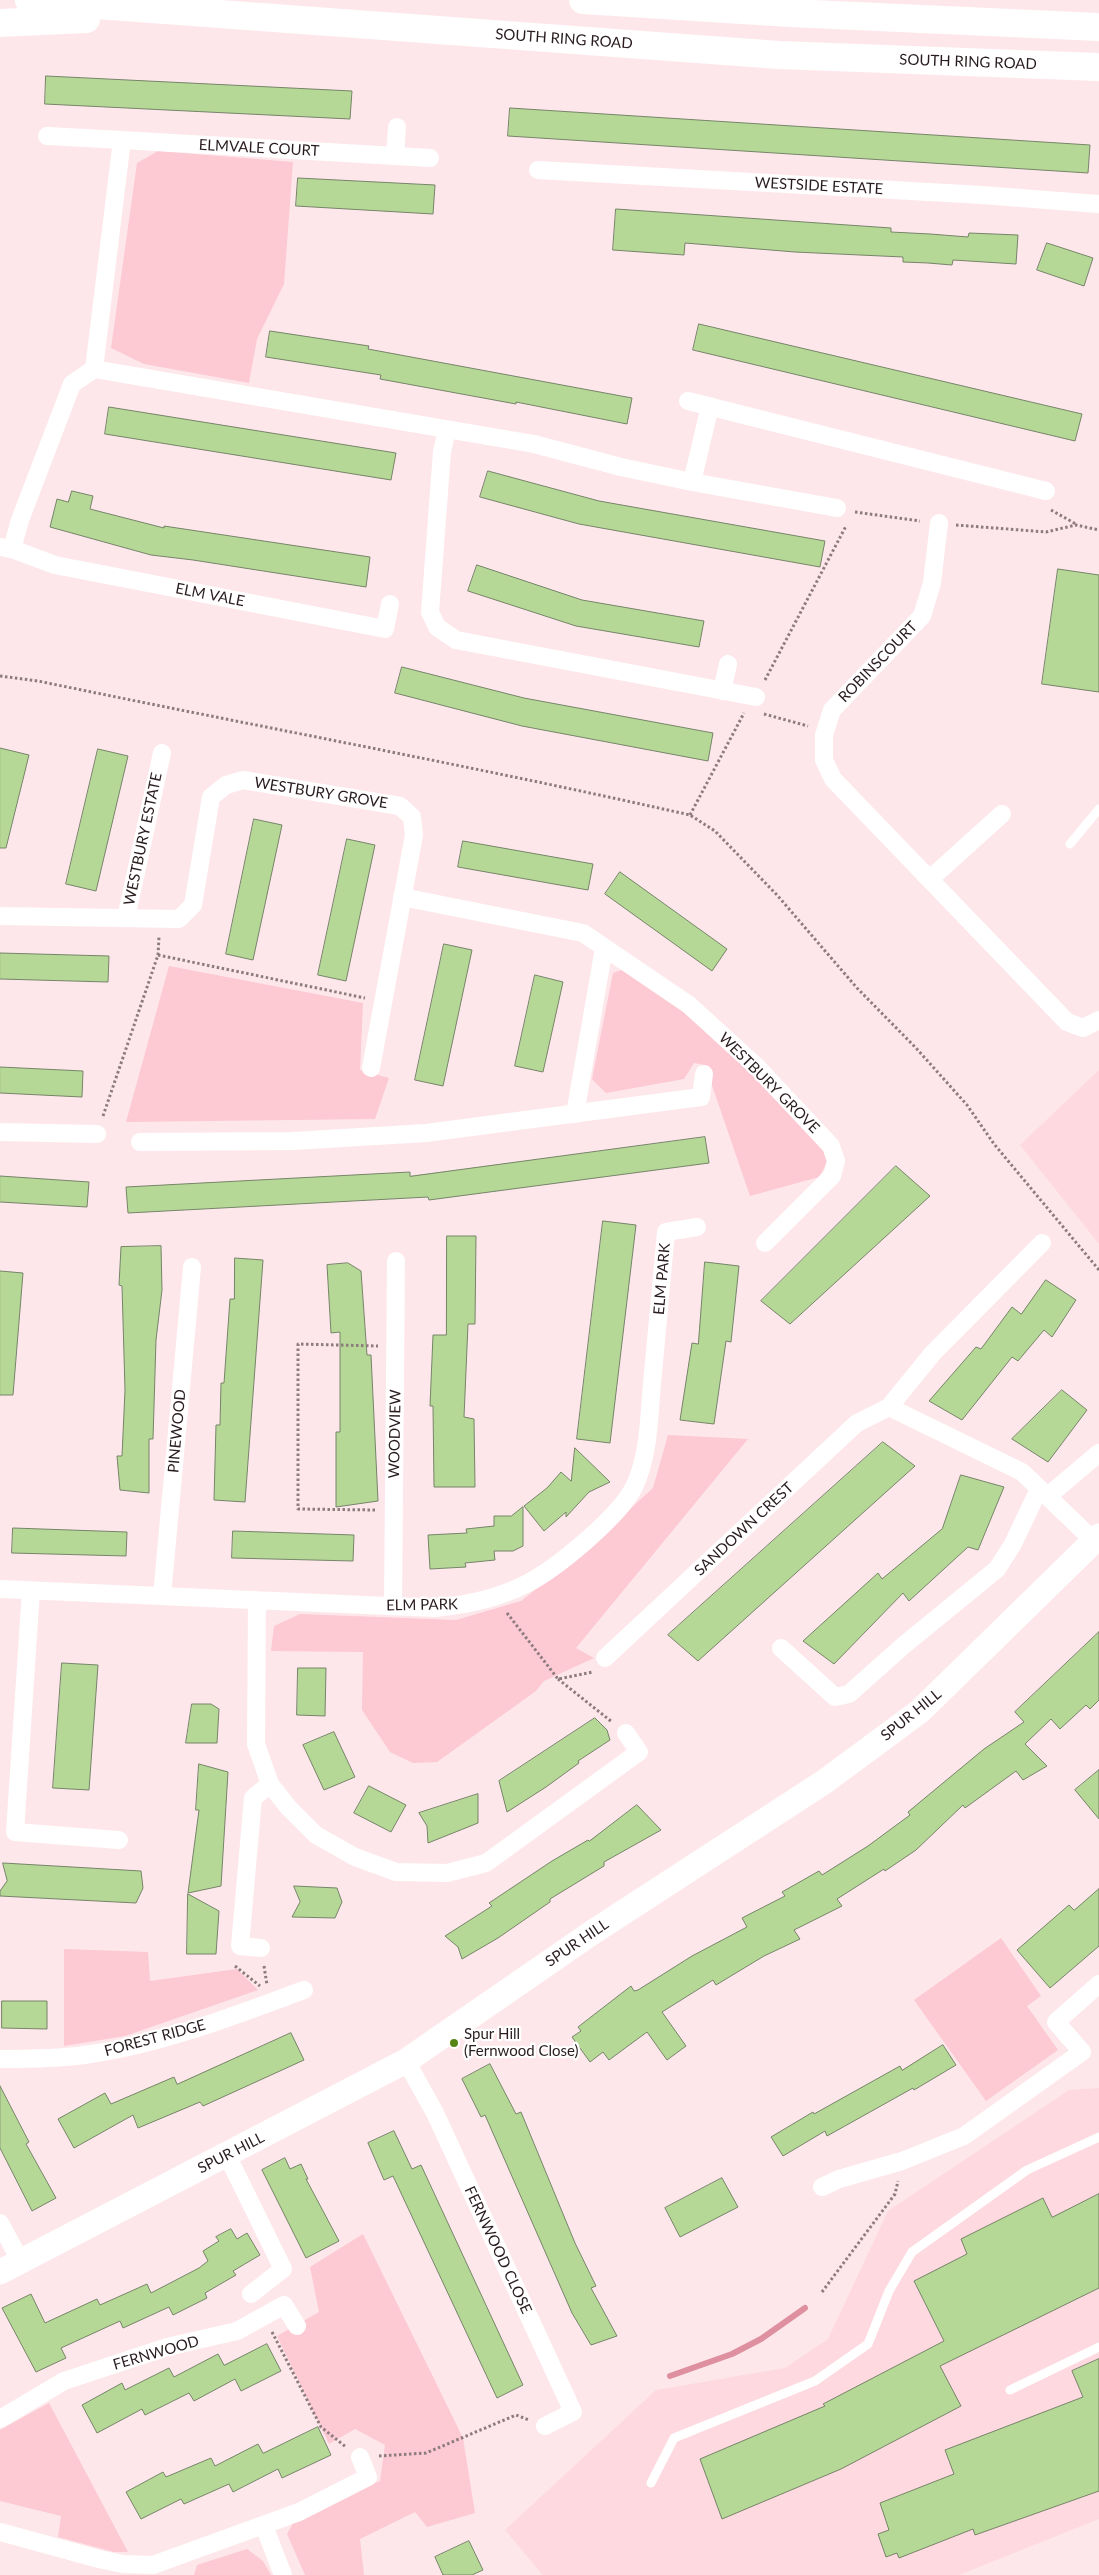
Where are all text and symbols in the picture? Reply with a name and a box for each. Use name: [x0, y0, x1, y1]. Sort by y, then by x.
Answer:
street label: SOUTH RING ROAD: [495, 25, 633, 53]
street label: SOUTH RING ROAD: [899, 51, 1037, 73]
street label: ELMVALE COURT: [198, 136, 320, 160]
street label: WESTSIDE ESTATE: [754, 174, 884, 198]
street label: ELM VALE: [174, 579, 246, 611]
street label: ROBINSCOURT: [835, 618, 921, 706]
street label: WESTBURY ESTATE: [120, 771, 166, 907]
street label: WESTBURY GROVE: [253, 774, 389, 812]
street label: WESTBURY GROVE: [715, 1029, 823, 1137]
street label: ELM PARK: [650, 1242, 674, 1316]
street label: PINEWOOD: [164, 1388, 190, 1474]
street label: WOODVIEW: [385, 1389, 405, 1479]
street label: SANDOWN CREST: [691, 1479, 797, 1579]
street label: ELM PARK: [386, 1595, 458, 1615]
street label: SPUR HILL: [877, 1685, 945, 1745]
street label: SPUR HILL: [542, 1915, 612, 1971]
street label: FOREST RIDGE: [102, 2016, 208, 2060]
place label: Spur Hill (Fernwood Close): [464, 2025, 579, 2060]
marker: Spur Hill (Fernwood Close): [448, 2037, 460, 2049]
street label: SPUR HILL: [195, 2129, 267, 2177]
street label: FERNWOOD CLOSE: [461, 2183, 535, 2317]
street label: FERNWOOD: [111, 2332, 201, 2374]

